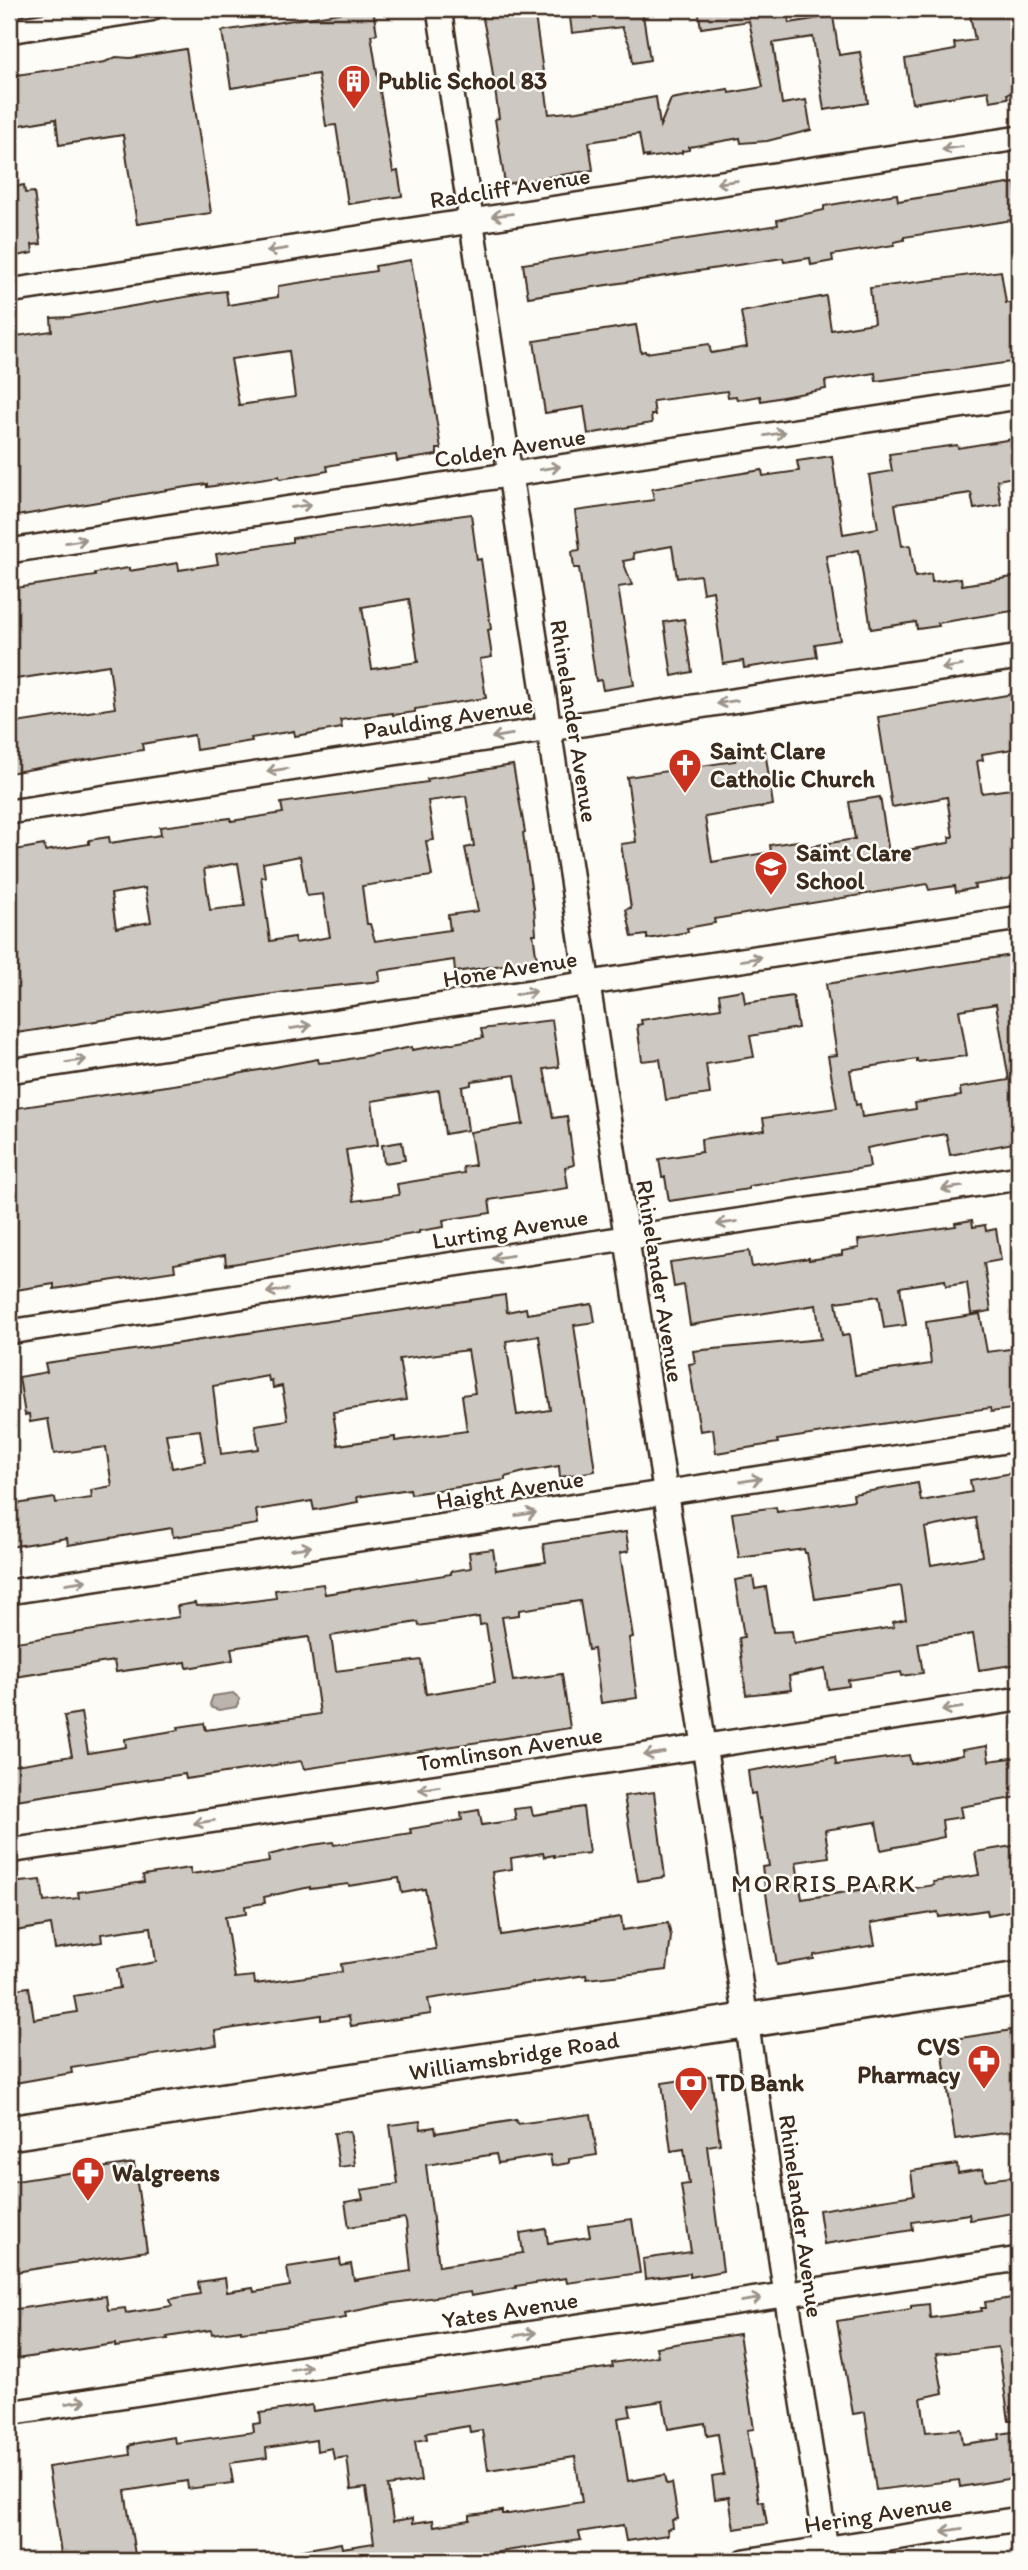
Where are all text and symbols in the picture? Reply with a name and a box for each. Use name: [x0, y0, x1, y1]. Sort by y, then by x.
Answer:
building icon: Public School 83: [335, 62, 373, 111]
place label: Public School 83: [378, 66, 547, 95]
one-way arrow: [941, 142, 964, 155]
street label: Radcliff Avenue: [428, 161, 592, 215]
one-way arrow: [716, 175, 739, 188]
one-way arrow: [491, 209, 514, 222]
one-way arrow: [266, 243, 289, 256]
street label: Colden Avenue: [432, 421, 588, 474]
one-way arrow: [763, 427, 786, 440]
one-way arrow: [538, 461, 561, 474]
one-way arrow: [289, 499, 312, 512]
one-way arrow: [64, 534, 87, 547]
street label: Rhinelander Avenue: [544, 617, 605, 824]
one-way arrow: [941, 661, 964, 674]
street label: Paulding Avenue: [361, 690, 535, 745]
one-way arrow: [716, 695, 739, 708]
one-way arrow: [491, 730, 514, 743]
place label: Saint Clare Catholic Church: [710, 736, 876, 793]
church icon: Saint Clare Catholic Church: [666, 746, 704, 795]
one-way arrow: [266, 764, 289, 777]
place label: Saint Clare School: [796, 838, 912, 895]
school or university icon: Saint Clare School: [752, 848, 790, 897]
street label: Hone Avenue: [441, 944, 579, 993]
one-way arrow: [739, 952, 762, 965]
one-way arrow: [514, 986, 537, 999]
one-way arrow: [289, 1020, 312, 1033]
one-way arrow: [64, 1054, 87, 1067]
street label: Rhinelander Avenue: [630, 1177, 691, 1384]
one-way arrow: [941, 1182, 964, 1195]
street label: Lurting Avenue: [430, 1202, 590, 1255]
one-way arrow: [716, 1216, 739, 1229]
one-way arrow: [491, 1251, 514, 1264]
one-way arrow: [266, 1285, 289, 1298]
street label: Haight Avenue: [434, 1464, 586, 1516]
one-way arrow: [739, 1473, 762, 1486]
one-way arrow: [514, 1507, 537, 1520]
one-way arrow: [289, 1541, 312, 1554]
one-way arrow: [64, 1575, 87, 1588]
one-way arrow: [941, 1703, 964, 1716]
street label: Tomlinson Avenue: [415, 1720, 605, 1777]
one-way arrow: [643, 1748, 666, 1761]
one-way arrow: [418, 1782, 441, 1795]
one-way arrow: [193, 1816, 216, 1829]
district label: MORRIS PARK: [731, 1867, 917, 1899]
street label: Williamsbridge Road: [407, 2025, 621, 2086]
place label: CVS Pharmacy: [857, 2032, 961, 2090]
pharmacy icon: CVS Pharmacy: [965, 2042, 1003, 2091]
bank icon: TD Bank: [672, 2064, 710, 2113]
place label: TD Bank: [715, 2068, 805, 2097]
street label: Rhinelander Avenue: [773, 2112, 830, 2319]
pharmacy icon: Walgreens: [69, 2154, 107, 2203]
place label: Walgreens: [112, 2158, 220, 2188]
street label: Yates Avenue: [440, 2284, 580, 2335]
one-way arrow: [739, 2293, 762, 2306]
one-way arrow: [514, 2327, 537, 2340]
one-way arrow: [289, 2361, 312, 2374]
one-way arrow: [64, 2395, 87, 2408]
street label: Hering Avenue: [802, 2487, 954, 2540]
one-way arrow: [941, 2524, 964, 2537]

